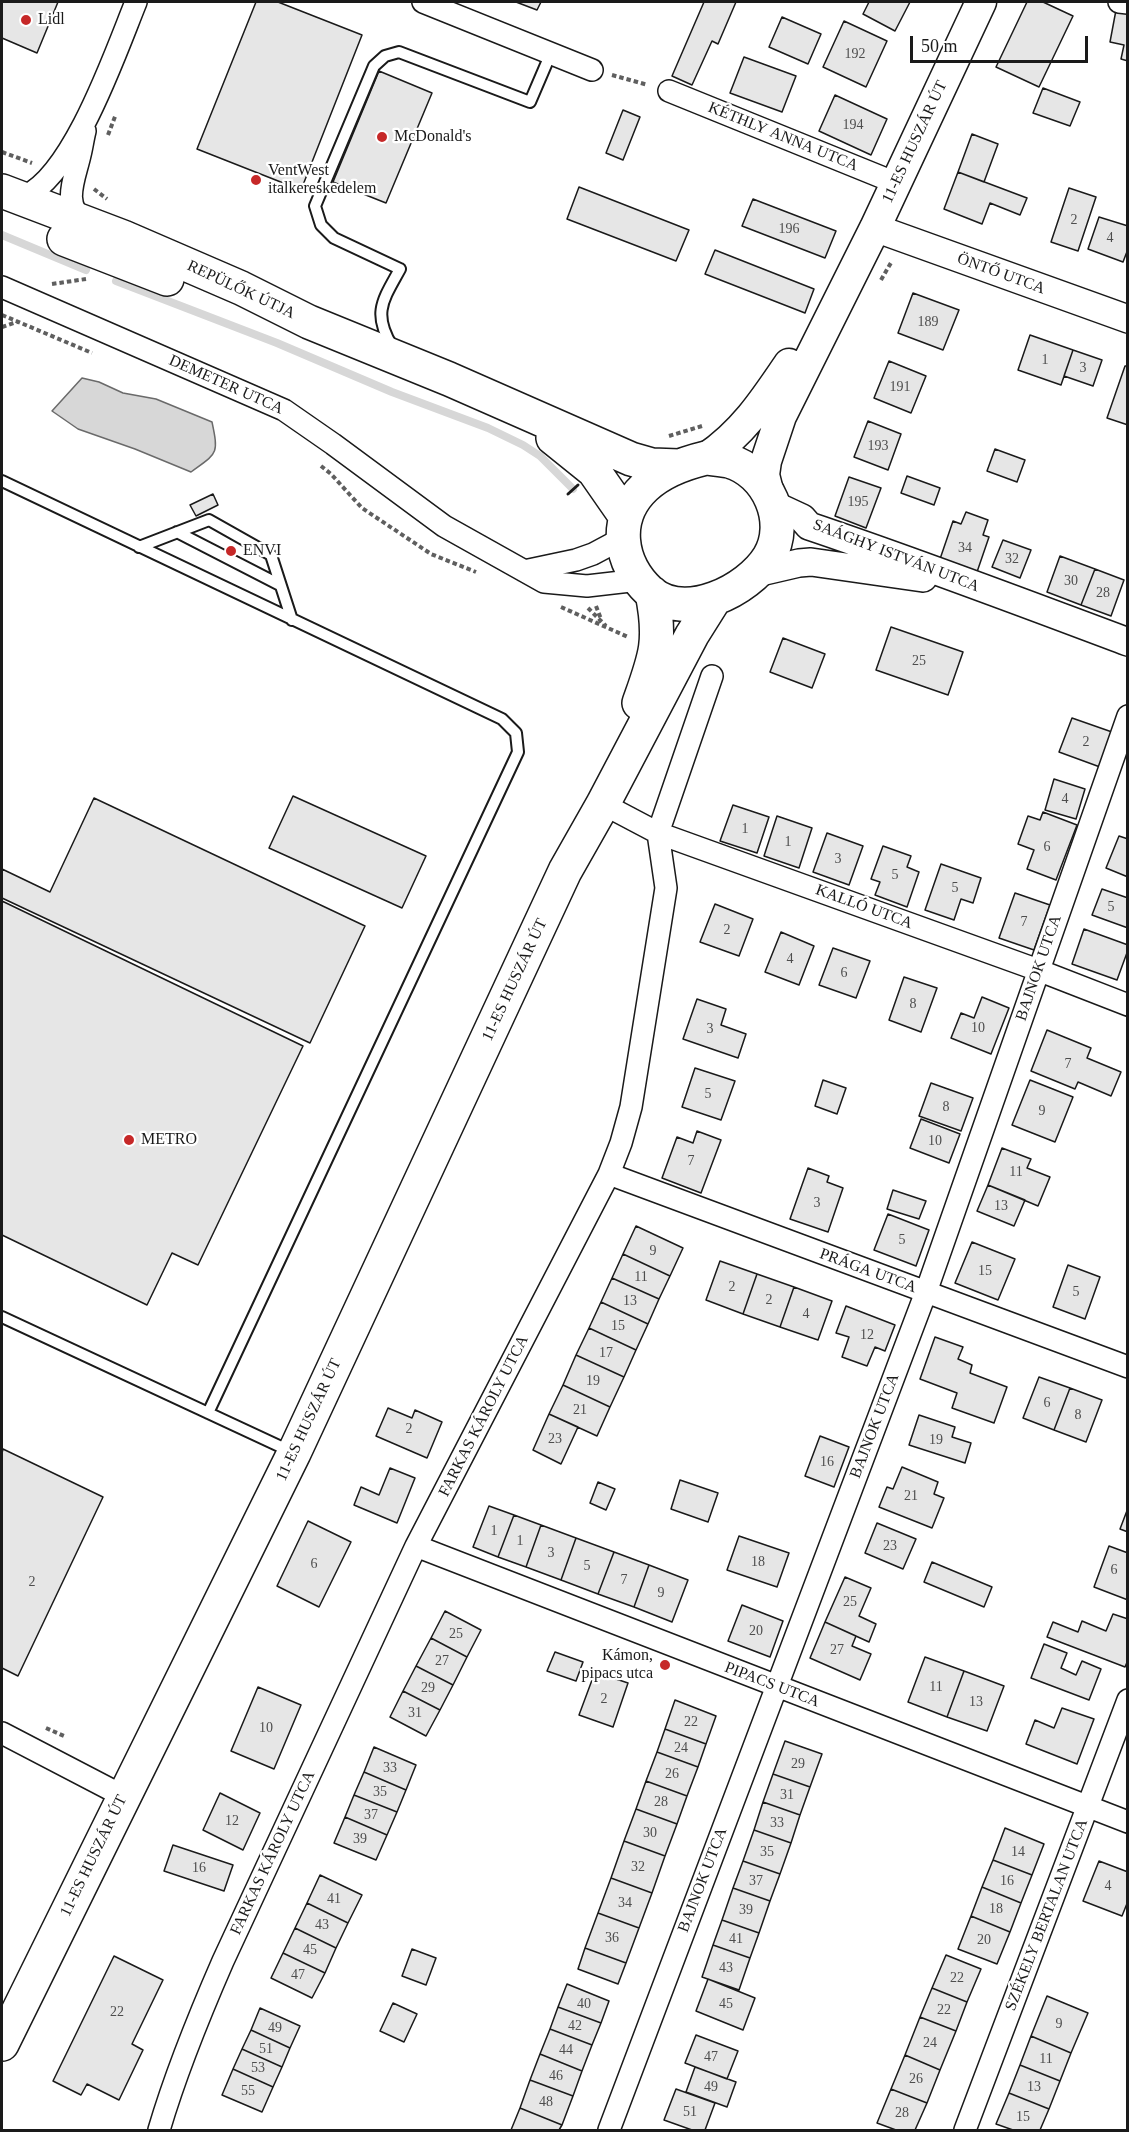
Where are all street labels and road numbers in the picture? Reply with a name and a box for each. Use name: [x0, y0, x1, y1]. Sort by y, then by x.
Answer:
street label: 11-ES HUSZÁR ÚT: [878, 78, 952, 206]
street label: KÉTHLY ANNA UTCA: [705, 98, 861, 176]
street label: ÖNTŐ UTCA: [954, 249, 1048, 299]
street label: REPÜLŐK ÚTJA: [184, 257, 298, 323]
street label: DEMETER UTCA: [166, 351, 286, 419]
street label: SAÁGHY ISTVÁN UTCA: [810, 515, 982, 597]
street label: KALLÓ UTCA: [813, 881, 915, 933]
street label: BAJNOK UTCA: [1012, 913, 1066, 1023]
street label: 11-ES HUSZÁR ÚT: [478, 916, 552, 1044]
street label: PRÁGA UTCA: [817, 1245, 919, 1297]
street label: FARKAS KÁROLY UTCA: [435, 1332, 533, 1500]
street label: 11-ES HUSZÁR ÚT: [272, 1356, 346, 1484]
street label: BAJNOK UTCA: [846, 1371, 904, 1481]
street label: PIPACS UTCA: [722, 1658, 822, 1712]
street label: FARKAS KÁROLY UTCA: [227, 1768, 319, 1938]
street label: 11-ES HUSZÁR ÚT: [56, 1792, 132, 1920]
street label: SZÉKELY BERTALAN UTCA: [1001, 1816, 1093, 2014]
street label: BAJNOK UTCA: [674, 1825, 732, 1935]

